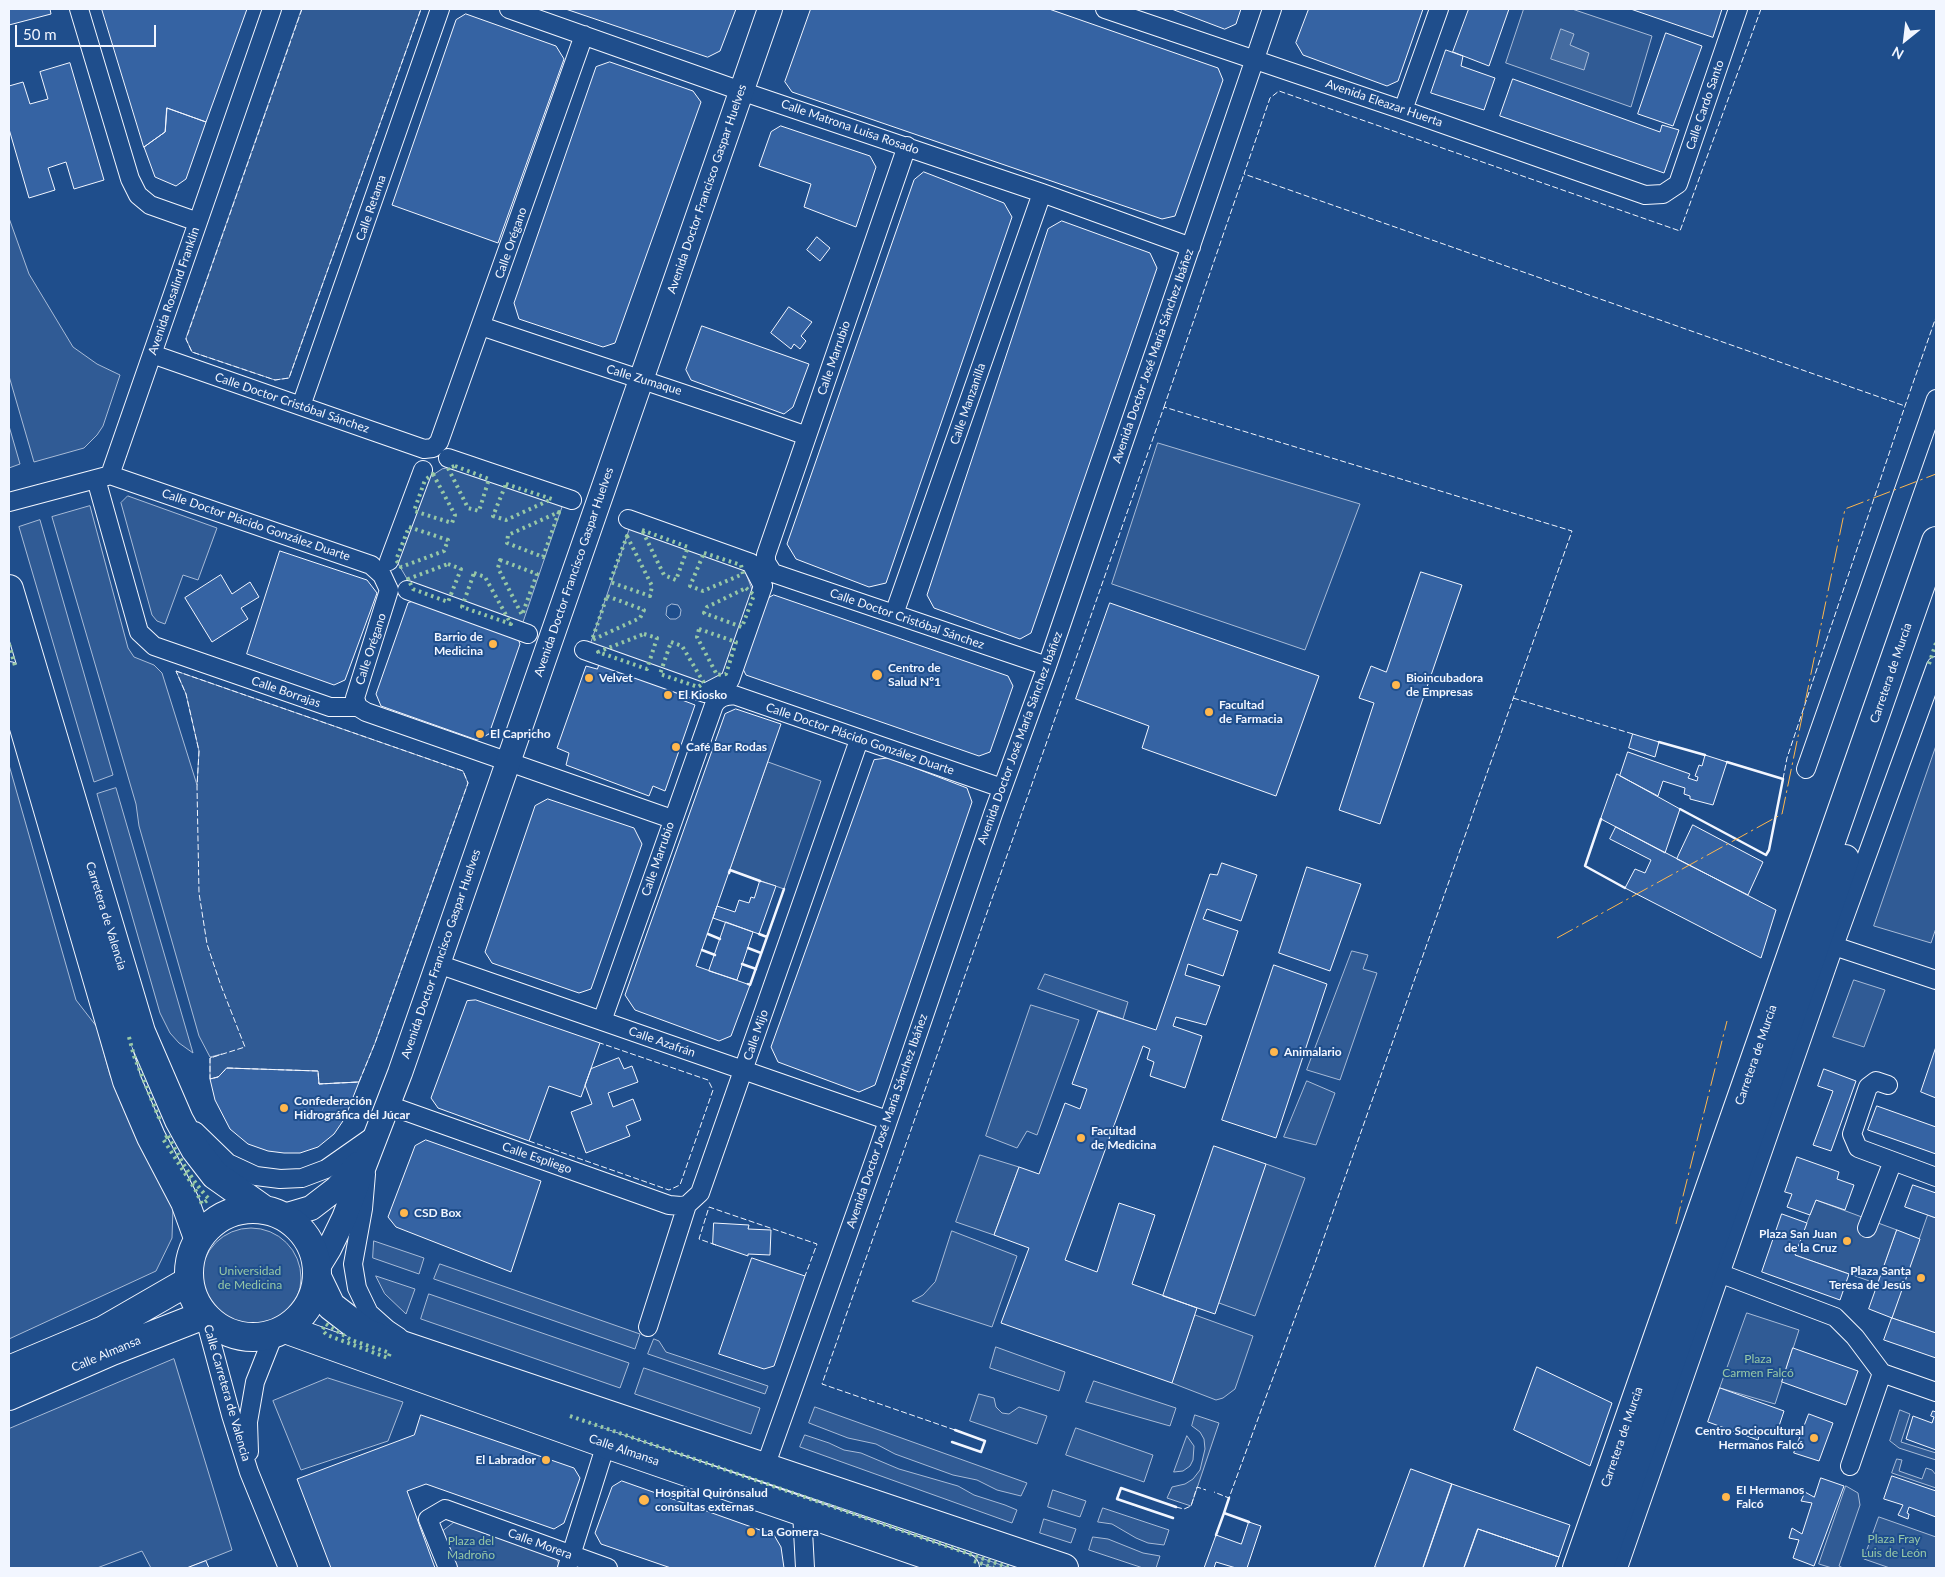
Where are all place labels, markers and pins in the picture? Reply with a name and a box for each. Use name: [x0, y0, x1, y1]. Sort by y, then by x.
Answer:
place label: Barrio de Medicina: [434, 630, 483, 658]
marker: Barrio de Medicina: [487, 638, 499, 650]
place label: Centro de Salud Nº1: [888, 661, 941, 689]
marker: Centro de Salud Nº1: [870, 668, 884, 682]
place label: Velvet: [599, 671, 633, 685]
place label: Bioincubadora de Empresas: [1406, 671, 1483, 699]
marker: Velvet: [583, 672, 595, 684]
marker: Bioincubadora de Empresas: [1390, 679, 1402, 691]
place label: El Kiosko: [678, 688, 727, 702]
marker: El Kiosko: [662, 689, 674, 701]
place label: Facultad de Farmacia: [1219, 698, 1283, 726]
marker: Facultad de Farmacia: [1203, 706, 1215, 718]
place label: El Capricho: [490, 727, 551, 741]
marker: El Capricho: [474, 728, 486, 740]
place label: Café Bar Rodas: [686, 740, 767, 754]
marker: Café Bar Rodas: [670, 741, 682, 753]
place label: Animalario: [1284, 1045, 1342, 1059]
marker: Animalario: [1268, 1046, 1280, 1058]
place label: Confederación Hidrográfica del Júcar: [294, 1094, 410, 1122]
marker: Confederación Hidrográfica del Júcar: [278, 1102, 290, 1114]
place label: Facultad de Medicina: [1091, 1124, 1156, 1152]
marker: Facultad de Medicina: [1075, 1132, 1087, 1144]
place label: CSD Box: [414, 1206, 461, 1220]
marker: CSD Box: [398, 1207, 410, 1219]
place label: Plaza San Juan de la Cruz: [1759, 1227, 1837, 1255]
marker: Plaza San Juan de la Cruz: [1841, 1235, 1853, 1247]
place label: Plaza Santa Teresa de Jesús: [1829, 1264, 1911, 1292]
marker: Plaza Santa Teresa de Jesús: [1915, 1272, 1927, 1284]
place label: Centro Sociocultural Hermanos Falcó: [1695, 1424, 1804, 1452]
marker: Centro Sociocultural Hermanos Falcó: [1808, 1432, 1820, 1444]
place label: El Labrador: [475, 1453, 536, 1467]
marker: El Labrador: [540, 1454, 552, 1466]
place label: EI Hermanos Falcó: [1736, 1483, 1804, 1511]
place label: Hospital Quirónsalud consultas externas: [655, 1486, 768, 1514]
marker: EI Hermanos Falcó: [1720, 1491, 1732, 1503]
marker: Hospital Quirónsalud consultas externas: [637, 1493, 651, 1507]
place label: La Gomera: [761, 1525, 819, 1539]
marker: La Gomera: [745, 1526, 757, 1538]

